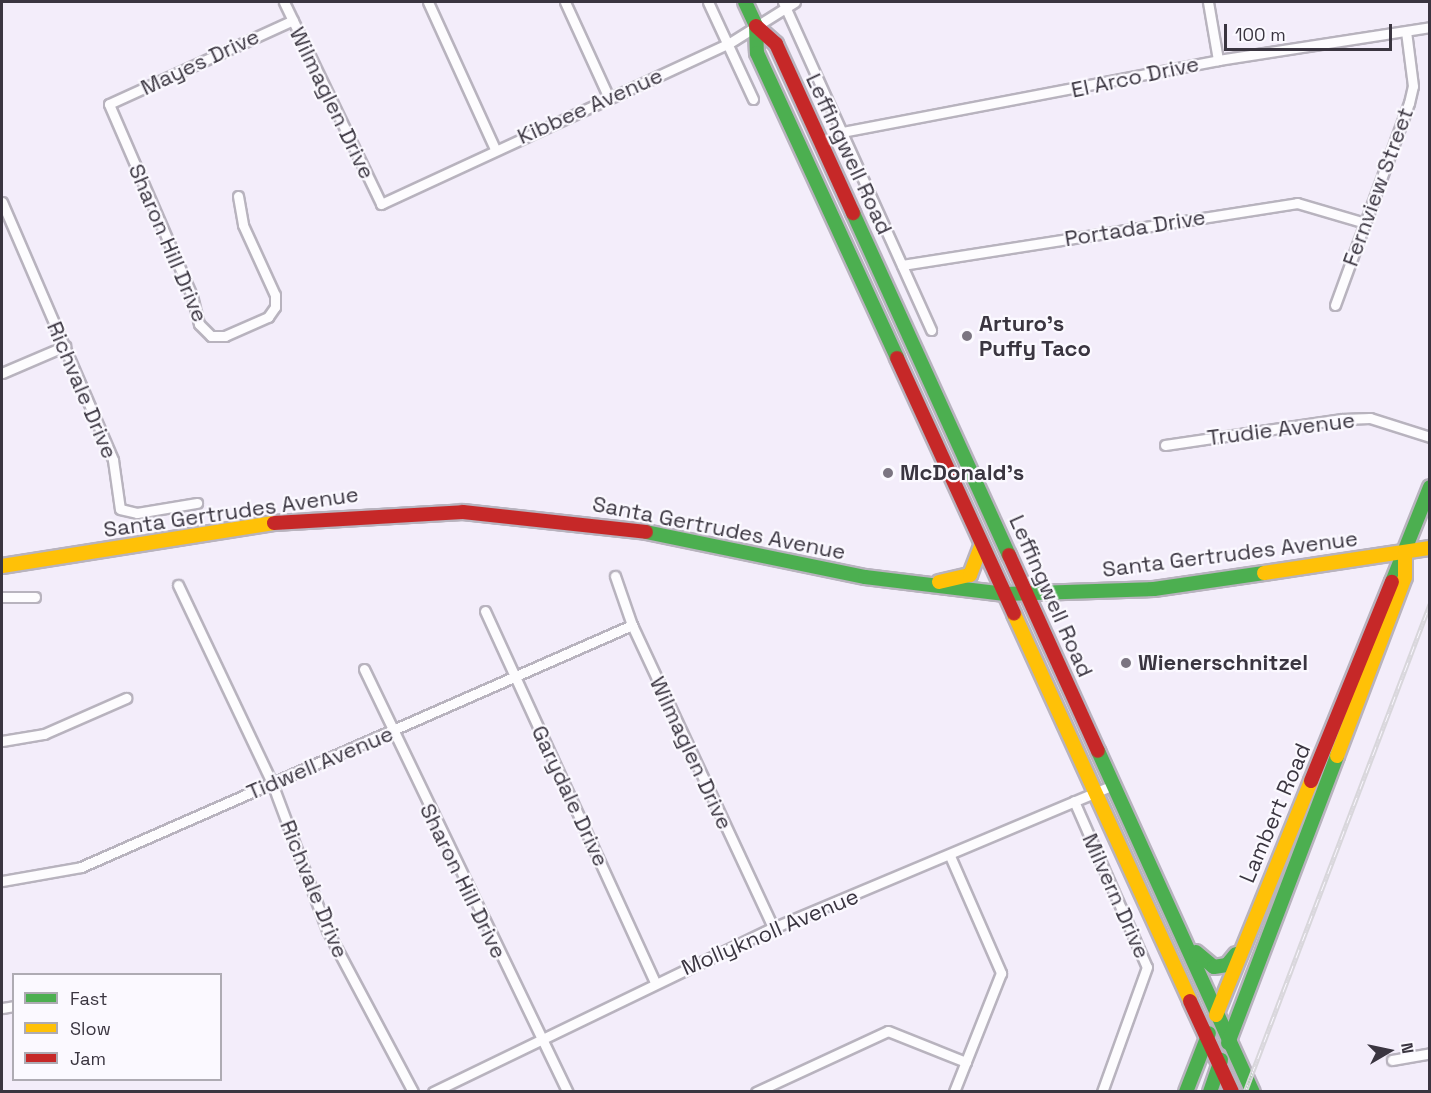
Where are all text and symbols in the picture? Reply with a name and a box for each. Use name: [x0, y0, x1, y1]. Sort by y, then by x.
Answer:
scale bar: [1227, 12, 1395, 50]
street label: Mayes Drive: [136, 23, 264, 101]
street label: Wilmaglen Drive: [284, 23, 380, 183]
text: 100 m: [1235, 23, 1286, 46]
street label: El Arco Drive: [1069, 51, 1201, 103]
street label: Kibbee Avenue: [513, 62, 667, 150]
street label: Leffingwell Road: [800, 69, 898, 239]
street label: Fernview Street: [1337, 104, 1419, 270]
street label: Sharon Hill Drive: [123, 160, 213, 326]
street label: Portada Drive: [1063, 204, 1207, 252]
place label: Arturo's Puffy Taco: [979, 310, 1092, 362]
street label: Richvale Drive: [41, 317, 123, 463]
marker: Arturo's Puffy Taco: [960, 329, 974, 343]
street label: Trudie Avenue: [1205, 407, 1357, 451]
place label: McDonald's: [900, 460, 1024, 486]
marker: McDonald's: [881, 466, 895, 480]
street label: Santa Gertrudes Avenue: [102, 481, 360, 543]
street label: Santa Gertrudes Avenue: [590, 490, 848, 566]
street label: Leffingwell Road: [1003, 511, 1099, 681]
street label: Santa Gertrudes Avenue: [1101, 525, 1359, 583]
place label: Wienerschnitzel: [1138, 650, 1308, 676]
marker: Wienerschnitzel: [1119, 656, 1133, 670]
street label: Wilmaglen Drive: [644, 672, 738, 834]
street label: Tidwell Avenue: [243, 720, 397, 806]
street label: Garydale Drive: [526, 721, 614, 871]
street label: Lambert Road: [1234, 739, 1316, 887]
street label: Sharon Hill Drive: [414, 799, 512, 963]
street label: Richvale Drive: [274, 816, 354, 962]
street label: Milvern Drive: [1077, 829, 1155, 963]
street label: Mollyknoll Avenue: [677, 883, 863, 981]
legend: [12, 973, 222, 1081]
text: Fast: [70, 987, 107, 1010]
text: Slow: [70, 1017, 111, 1040]
north arrow: [1359, 1021, 1419, 1081]
text: N: [1396, 1041, 1418, 1055]
text: Jam: [70, 1047, 106, 1070]

